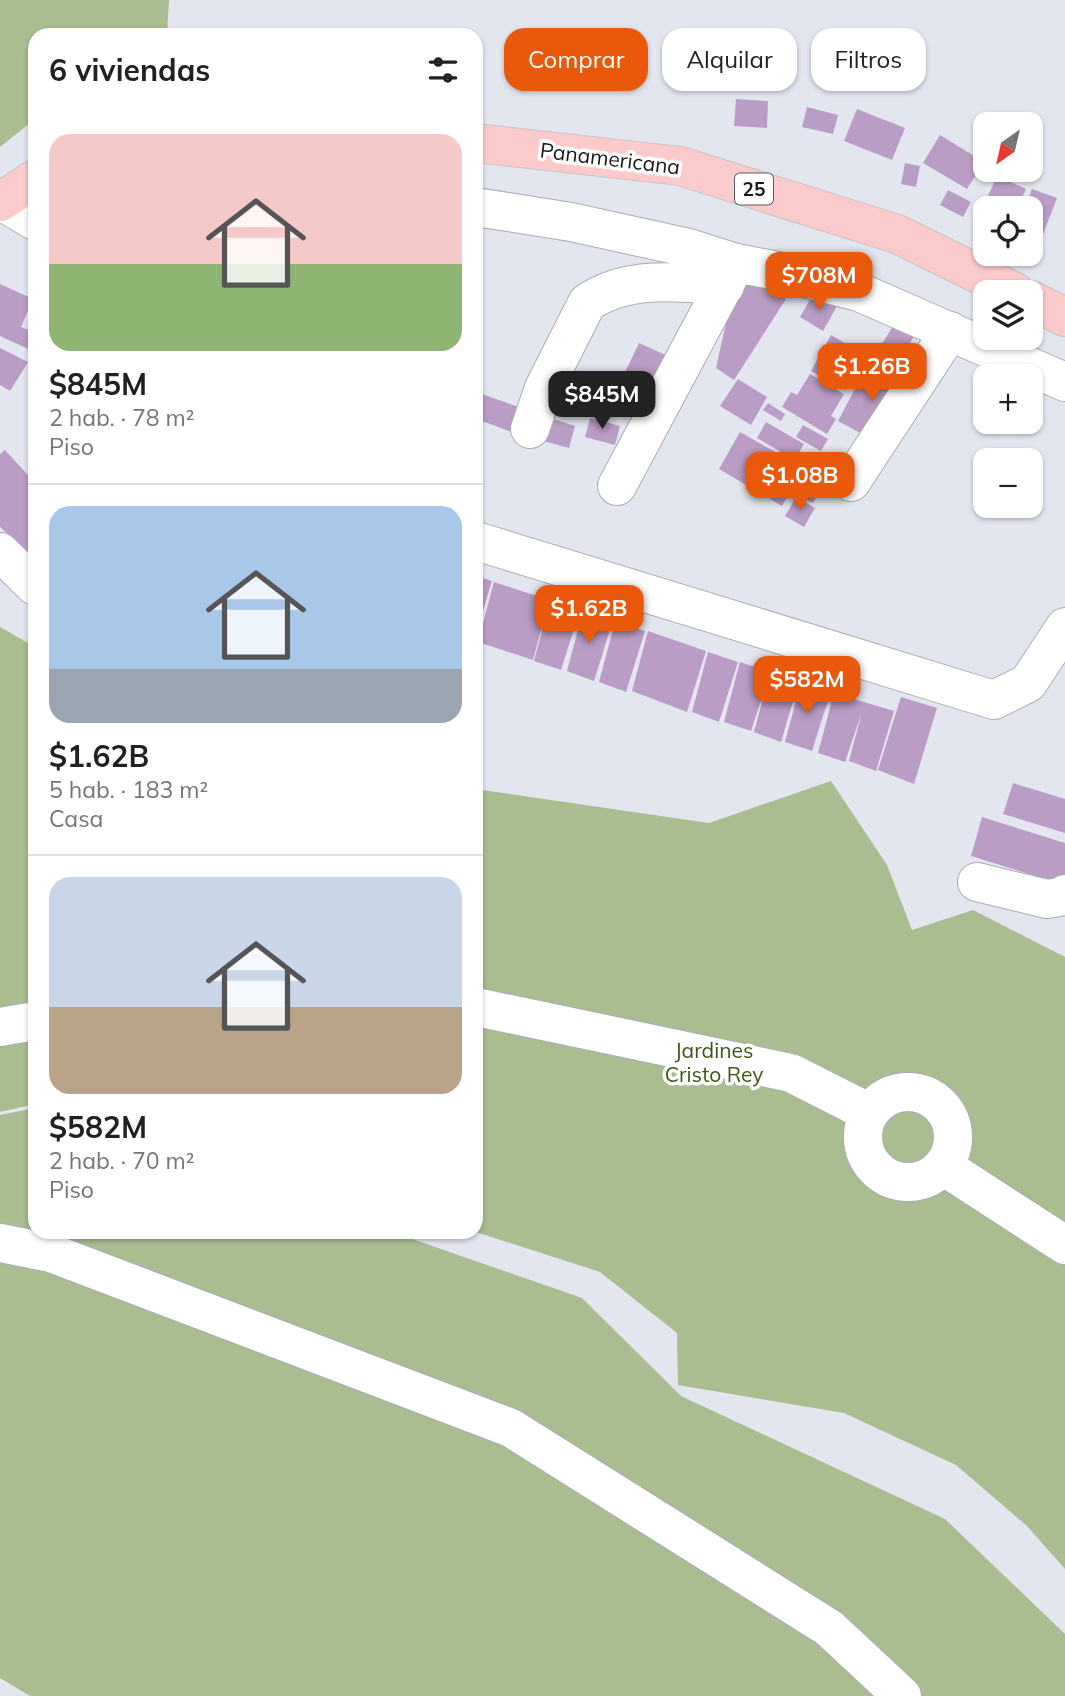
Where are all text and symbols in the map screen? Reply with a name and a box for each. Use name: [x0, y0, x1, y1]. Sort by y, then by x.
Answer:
chip: Comprar: [504, 28, 648, 91]
chip: Alquilar: [662, 28, 797, 91]
chip: Filtros: [811, 28, 926, 91]
text: 6 viviendas: [49, 51, 210, 89]
icon: filters: [424, 51, 462, 89]
north arrow: [973, 112, 1043, 182]
map controls: [973, 112, 1043, 518]
street label: Panamericana: [539, 137, 682, 180]
road number: 25: [735, 174, 773, 204]
icon: home: [193, 180, 319, 306]
button: locate: [973, 196, 1043, 266]
pin: $708M: [770, 252, 868, 312]
text: $708M: [781, 260, 857, 289]
button: layers: [973, 280, 1043, 350]
pin: $1.26B: [815, 344, 929, 403]
text: $1.26B: [834, 351, 910, 380]
button: +: [973, 364, 1043, 434]
text: $845M: [49, 365, 147, 403]
pin: $845M: [553, 372, 651, 431]
text: $845M: [564, 379, 640, 408]
text: 2 hab. · 78 m²: [49, 403, 194, 432]
text: Piso: [49, 432, 94, 461]
button: −: [973, 448, 1043, 518]
pin: $1.08B: [743, 452, 857, 512]
text: $1.08B: [762, 460, 838, 489]
icon: home: [193, 552, 319, 678]
pin: $1.62B: [532, 586, 646, 645]
text: $1.62B: [551, 593, 627, 622]
pin: $582M: [758, 656, 856, 716]
text: $582M: [769, 664, 845, 693]
text: $1.62B: [49, 737, 149, 775]
text: 5 hab. · 183 m²: [49, 775, 208, 804]
text: Casa: [49, 804, 103, 833]
icon: home: [193, 923, 319, 1049]
park label: Jardines Cristo Rey: [665, 1037, 763, 1087]
text: $582M: [49, 1108, 147, 1146]
text: 2 hab. · 70 m²: [49, 1146, 194, 1175]
text: Piso: [49, 1175, 94, 1204]

